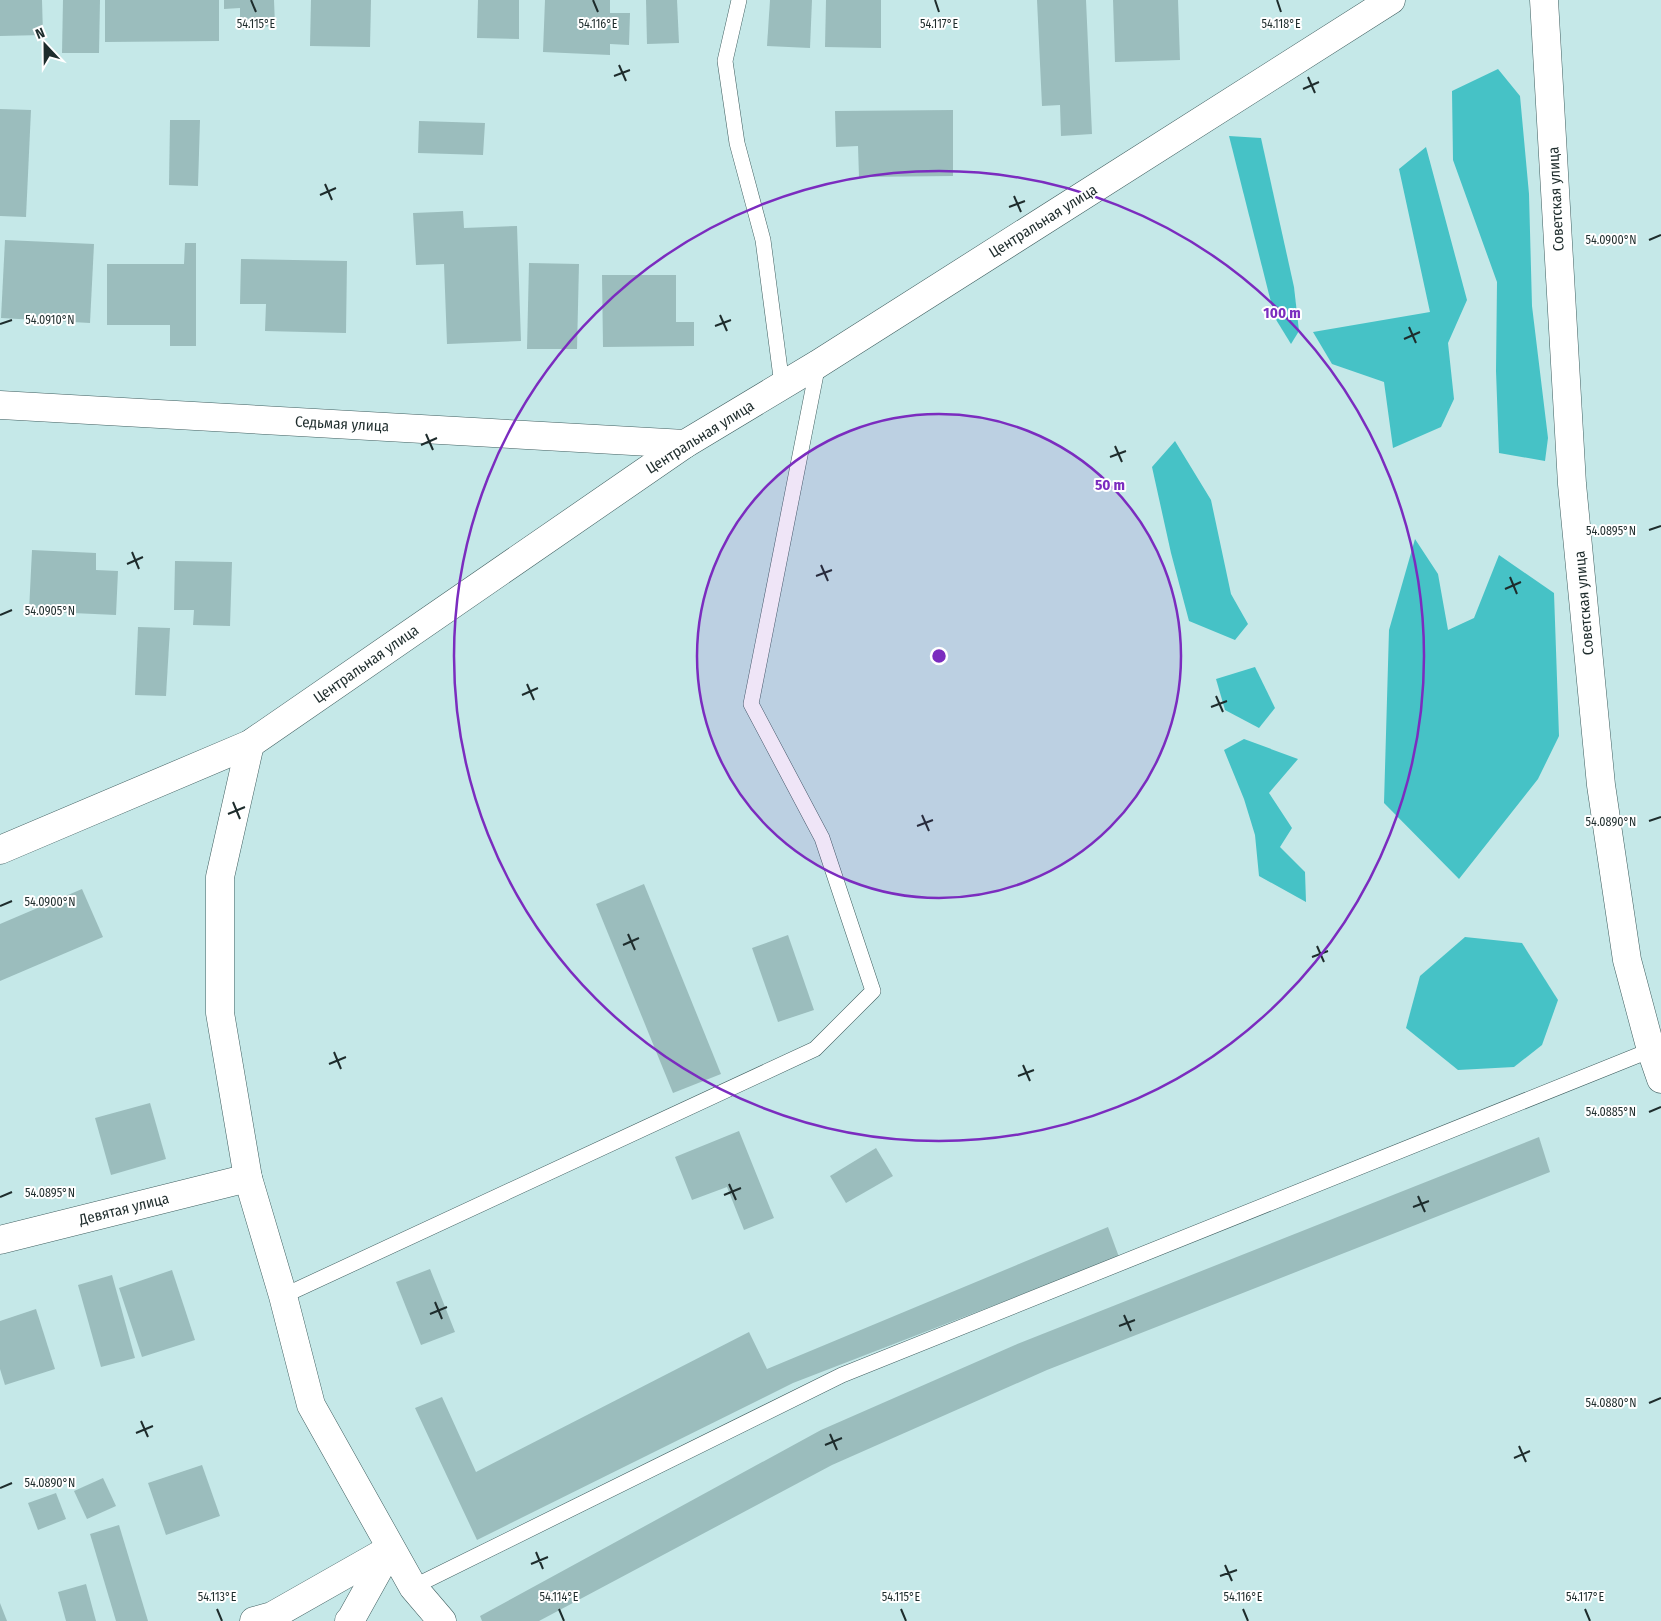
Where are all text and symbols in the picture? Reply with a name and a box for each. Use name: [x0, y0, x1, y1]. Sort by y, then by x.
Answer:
text: 54.115°E: [237, 17, 276, 31]
text: 54.116°E: [579, 17, 618, 31]
text: 54.117°E: [920, 17, 958, 31]
text: 54.118°E: [1261, 17, 1301, 31]
north arrow: [20, 20, 70, 70]
text: N: [33, 24, 47, 43]
street label: Советская улица: [1544, 146, 1568, 252]
street label: Центральная улица: [986, 180, 1100, 262]
text: 54.0900°N: [1585, 233, 1637, 247]
text: 100 m: [1263, 304, 1301, 322]
text: 54.0910°N: [25, 313, 75, 327]
street label: Центральная улица: [643, 396, 757, 478]
street label: Седьмая улица: [295, 413, 389, 435]
text: 50 m: [1095, 476, 1125, 494]
text: 54.0895°N: [1586, 524, 1636, 538]
street label: Советская улица: [1570, 550, 1598, 656]
text: 54.0905°N: [25, 604, 75, 618]
street label: Центральная улица: [310, 621, 422, 707]
centre of rings: [930, 647, 948, 665]
text: 54.0890°N: [1586, 815, 1636, 829]
text: 54.0900°N: [24, 895, 76, 909]
text: 54.0885°N: [1586, 1105, 1636, 1119]
text: 54.0895°N: [25, 1186, 75, 1200]
street label: Девятая улица: [76, 1189, 171, 1229]
text: 54.0880°N: [1585, 1396, 1637, 1410]
text: 54.0890°N: [25, 1476, 75, 1490]
text: 54.113°E: [198, 1590, 237, 1604]
text: 54.114°E: [540, 1590, 579, 1604]
text: 54.115°E: [882, 1590, 921, 1604]
text: 54.116°E: [1224, 1590, 1263, 1604]
text: 54.117°E: [1566, 1590, 1604, 1604]

